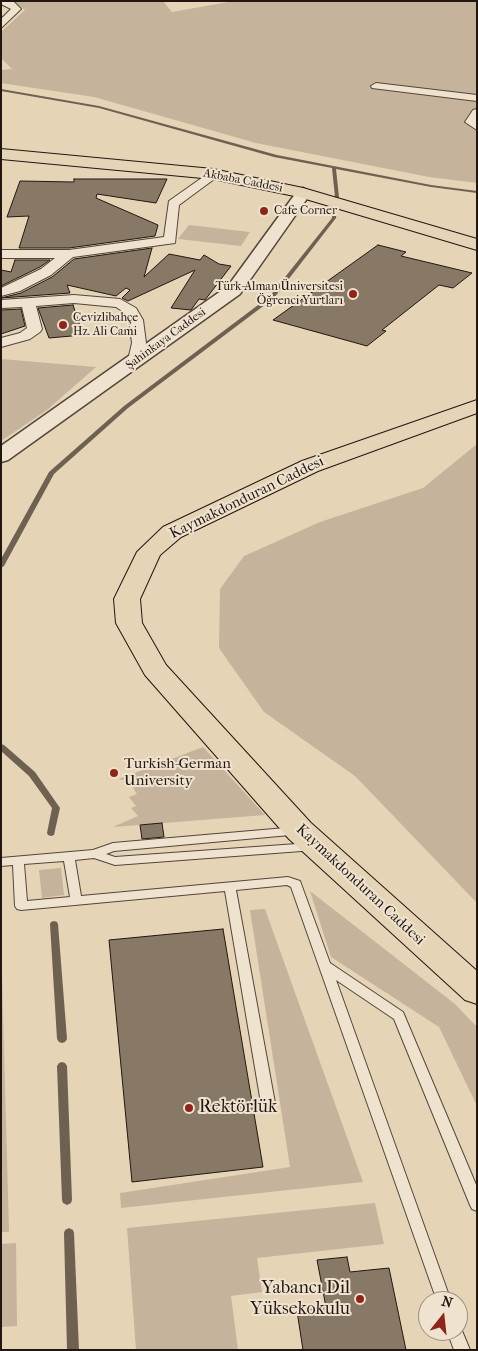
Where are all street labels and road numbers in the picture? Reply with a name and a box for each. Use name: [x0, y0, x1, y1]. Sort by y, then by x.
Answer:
street label: Akbaba Caddesi: [202, 166, 284, 196]
street label: Şahinkaya Caddesi: [123, 305, 209, 373]
street label: Kaymakdonduran Caddesi: [167, 453, 327, 543]
street label: Kaymakdonduran Caddesi: [292, 821, 428, 949]

